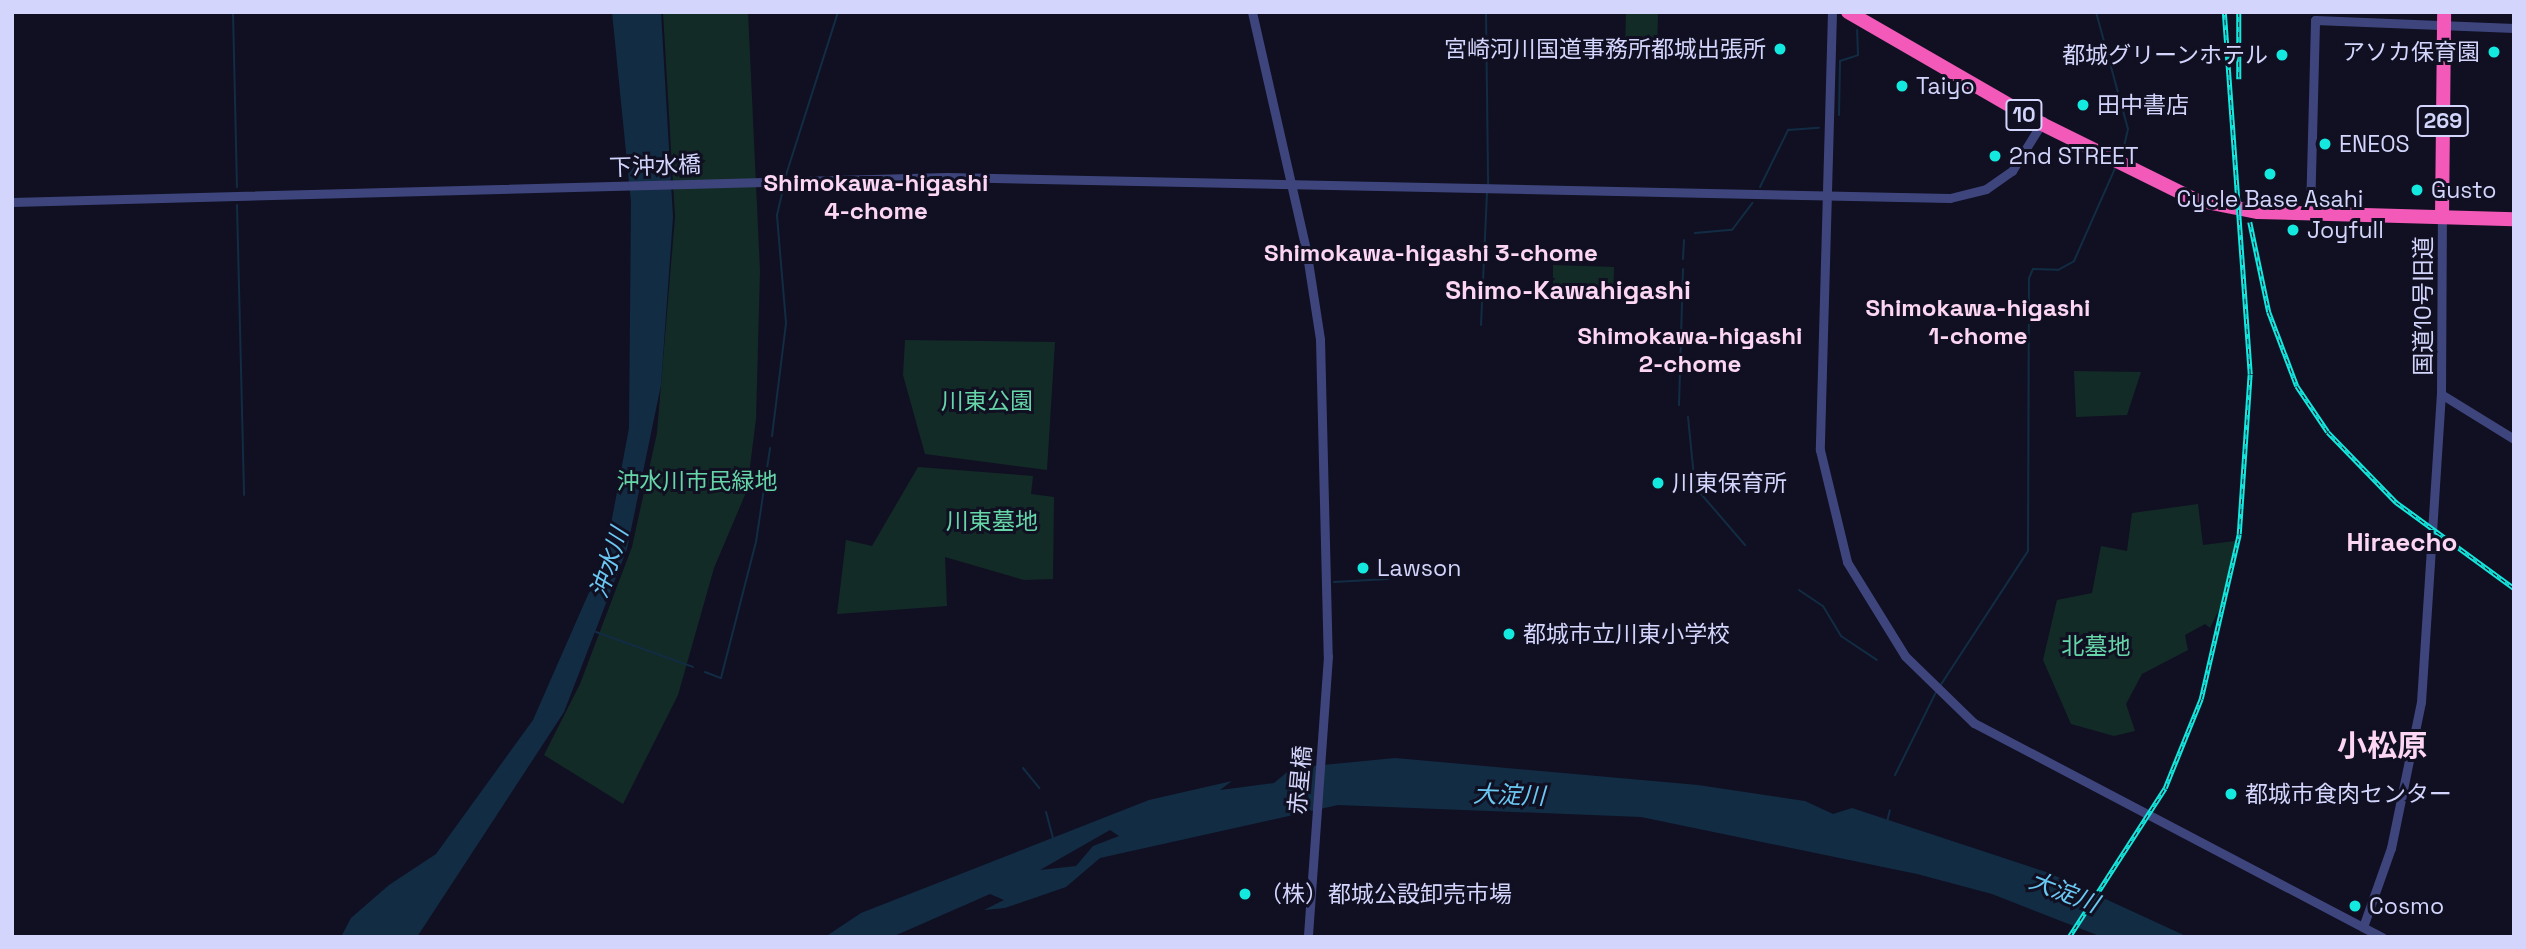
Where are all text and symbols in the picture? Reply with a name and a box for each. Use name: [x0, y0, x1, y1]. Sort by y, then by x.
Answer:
place label: 宮崎河川国道事務所都城出張所: [1444, 35, 1766, 63]
place label: アソカ保育園: [2342, 38, 2480, 66]
marker: 宮崎河川国道事務所都城出張所: [1772, 41, 1788, 57]
place label: 都城グリーンホテル: [2061, 41, 2268, 69]
marker: アソカ保育園: [2486, 44, 2502, 60]
marker: 都城グリーンホテル: [2274, 47, 2290, 63]
place label: Taiyo: [1916, 72, 1975, 100]
marker: Taiyo: [1894, 78, 1910, 94]
place label: 田中書店: [2097, 91, 2189, 119]
road number: 10: [2005, 97, 2043, 132]
marker: 田中書店: [2075, 97, 2091, 113]
road number: 269: [2417, 104, 2469, 138]
place label: ENEOS: [2339, 130, 2410, 158]
marker: ENEOS: [2317, 136, 2333, 152]
place label: 2nd STREET: [2009, 142, 2139, 170]
marker: 2nd STREET: [1987, 148, 2003, 164]
street label: 下沖水橋: [609, 151, 701, 181]
marker: Cycle Base Asahi: [2262, 166, 2278, 182]
district label: Shimokawa-higashi 4-chome: [764, 169, 988, 225]
place label: Gusto: [2431, 176, 2496, 204]
marker: Gusto: [2409, 182, 2425, 198]
place label: Cycle Base Asahi: [2176, 185, 2364, 213]
place label: Joyfull: [2307, 216, 2384, 244]
marker: Joyfull: [2285, 222, 2301, 238]
street label: 国道10号旧道: [2409, 236, 2437, 376]
district label: Shimokawa-higashi 3-chome: [1264, 239, 1598, 267]
district label: Shimo-Kawahigashi: [1445, 275, 1691, 307]
district label: Shimokawa-higashi 1-chome: [1866, 294, 2090, 350]
district label: Shimokawa-higashi 2-chome: [1578, 322, 1802, 378]
park label: 川東公園: [941, 387, 1033, 415]
park label: 沖水川市民緑地: [617, 467, 777, 495]
place label: 川東保育所: [1672, 469, 1787, 497]
marker: 川東保育所: [1650, 475, 1666, 491]
park label: 川東墓地: [946, 507, 1038, 535]
water label: 沖水川: [584, 524, 634, 602]
district label: Hiraecho: [2347, 527, 2457, 559]
place label: Lawson: [1377, 554, 1461, 582]
marker: Lawson: [1355, 560, 1371, 576]
place label: 都城市立川東小学校: [1523, 620, 1730, 648]
marker: 都城市立川東小学校: [1501, 626, 1517, 642]
park label: 北墓地: [2062, 632, 2130, 660]
district label: 小松原: [2337, 728, 2427, 764]
street label: 赤星橋: [1283, 744, 1317, 816]
water label: 大淀川: [1473, 779, 1545, 811]
place label: 都城市食肉センター: [2245, 780, 2452, 808]
marker: 都城市食肉センター: [2223, 786, 2239, 802]
water label: 大淀川: [2025, 866, 2103, 918]
place label: （株）都城公設卸売市場: [1259, 880, 1512, 908]
marker: （株）都城公設卸売市場: [1237, 886, 1253, 902]
place label: Cosmo: [2369, 892, 2444, 920]
marker: Cosmo: [2347, 898, 2363, 914]

